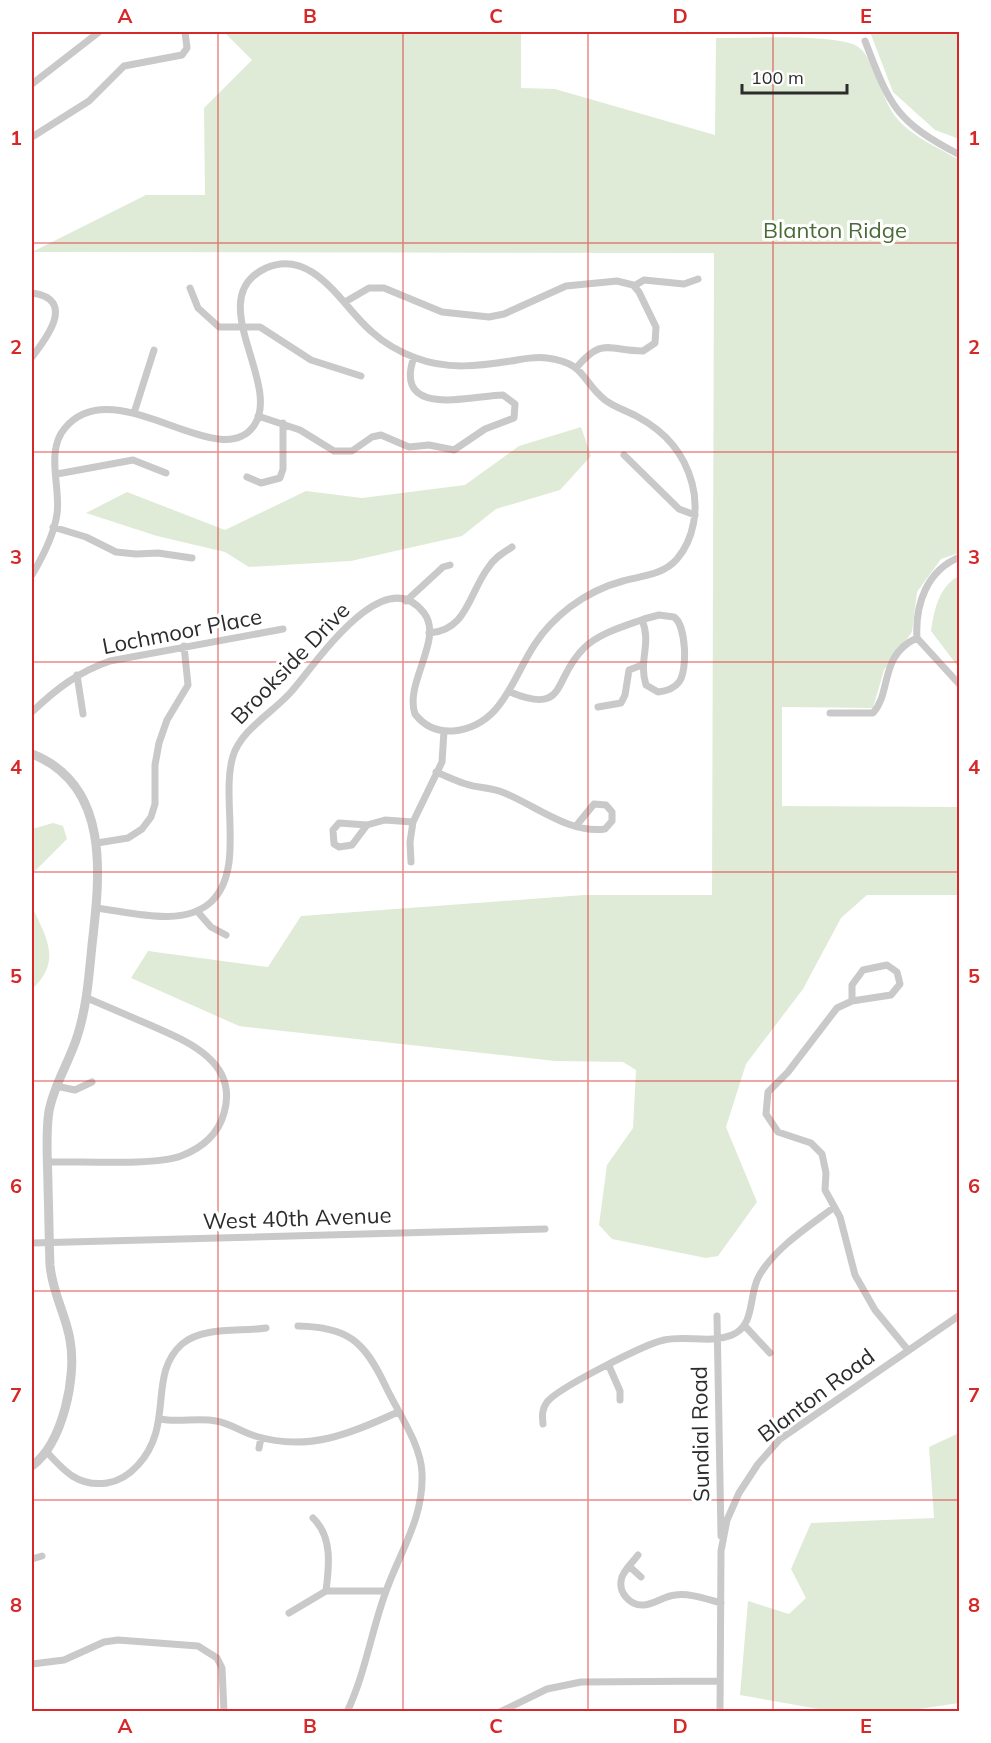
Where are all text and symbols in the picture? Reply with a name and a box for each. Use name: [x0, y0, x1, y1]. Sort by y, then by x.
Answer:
text: A: [118, 3, 133, 28]
text: B: [303, 3, 317, 28]
text: C: [489, 3, 503, 28]
text: D: [672, 3, 688, 28]
text: E: [860, 3, 872, 28]
scale bar: [742, 57, 847, 95]
text: 100 m: [751, 66, 804, 89]
text: 1: [10, 125, 22, 150]
text: 1: [968, 125, 980, 150]
park label: Blanton Ridge: [763, 216, 907, 244]
text: 2: [10, 334, 22, 359]
text: 2: [968, 334, 980, 359]
text: 3: [10, 544, 22, 569]
text: 3: [968, 544, 980, 569]
street label: Brookside Drive: [225, 596, 355, 730]
street label: Lochmoor Place: [100, 602, 264, 660]
text: 4: [10, 754, 22, 779]
text: 4: [968, 754, 980, 779]
text: 5: [10, 963, 22, 988]
text: 5: [968, 963, 980, 988]
text: 6: [10, 1173, 22, 1198]
text: 6: [968, 1173, 980, 1198]
street label: West 40th Avenue: [202, 1201, 392, 1235]
street label: Blanton Road: [752, 1342, 880, 1448]
street label: Sundial Road: [685, 1366, 715, 1502]
text: 7: [10, 1382, 22, 1407]
text: 7: [968, 1382, 980, 1407]
text: 8: [10, 1592, 22, 1617]
text: 8: [968, 1592, 980, 1617]
text: A: [118, 1713, 133, 1738]
text: B: [303, 1713, 317, 1738]
text: C: [489, 1713, 503, 1738]
text: D: [672, 1713, 688, 1738]
text: E: [860, 1713, 872, 1738]

